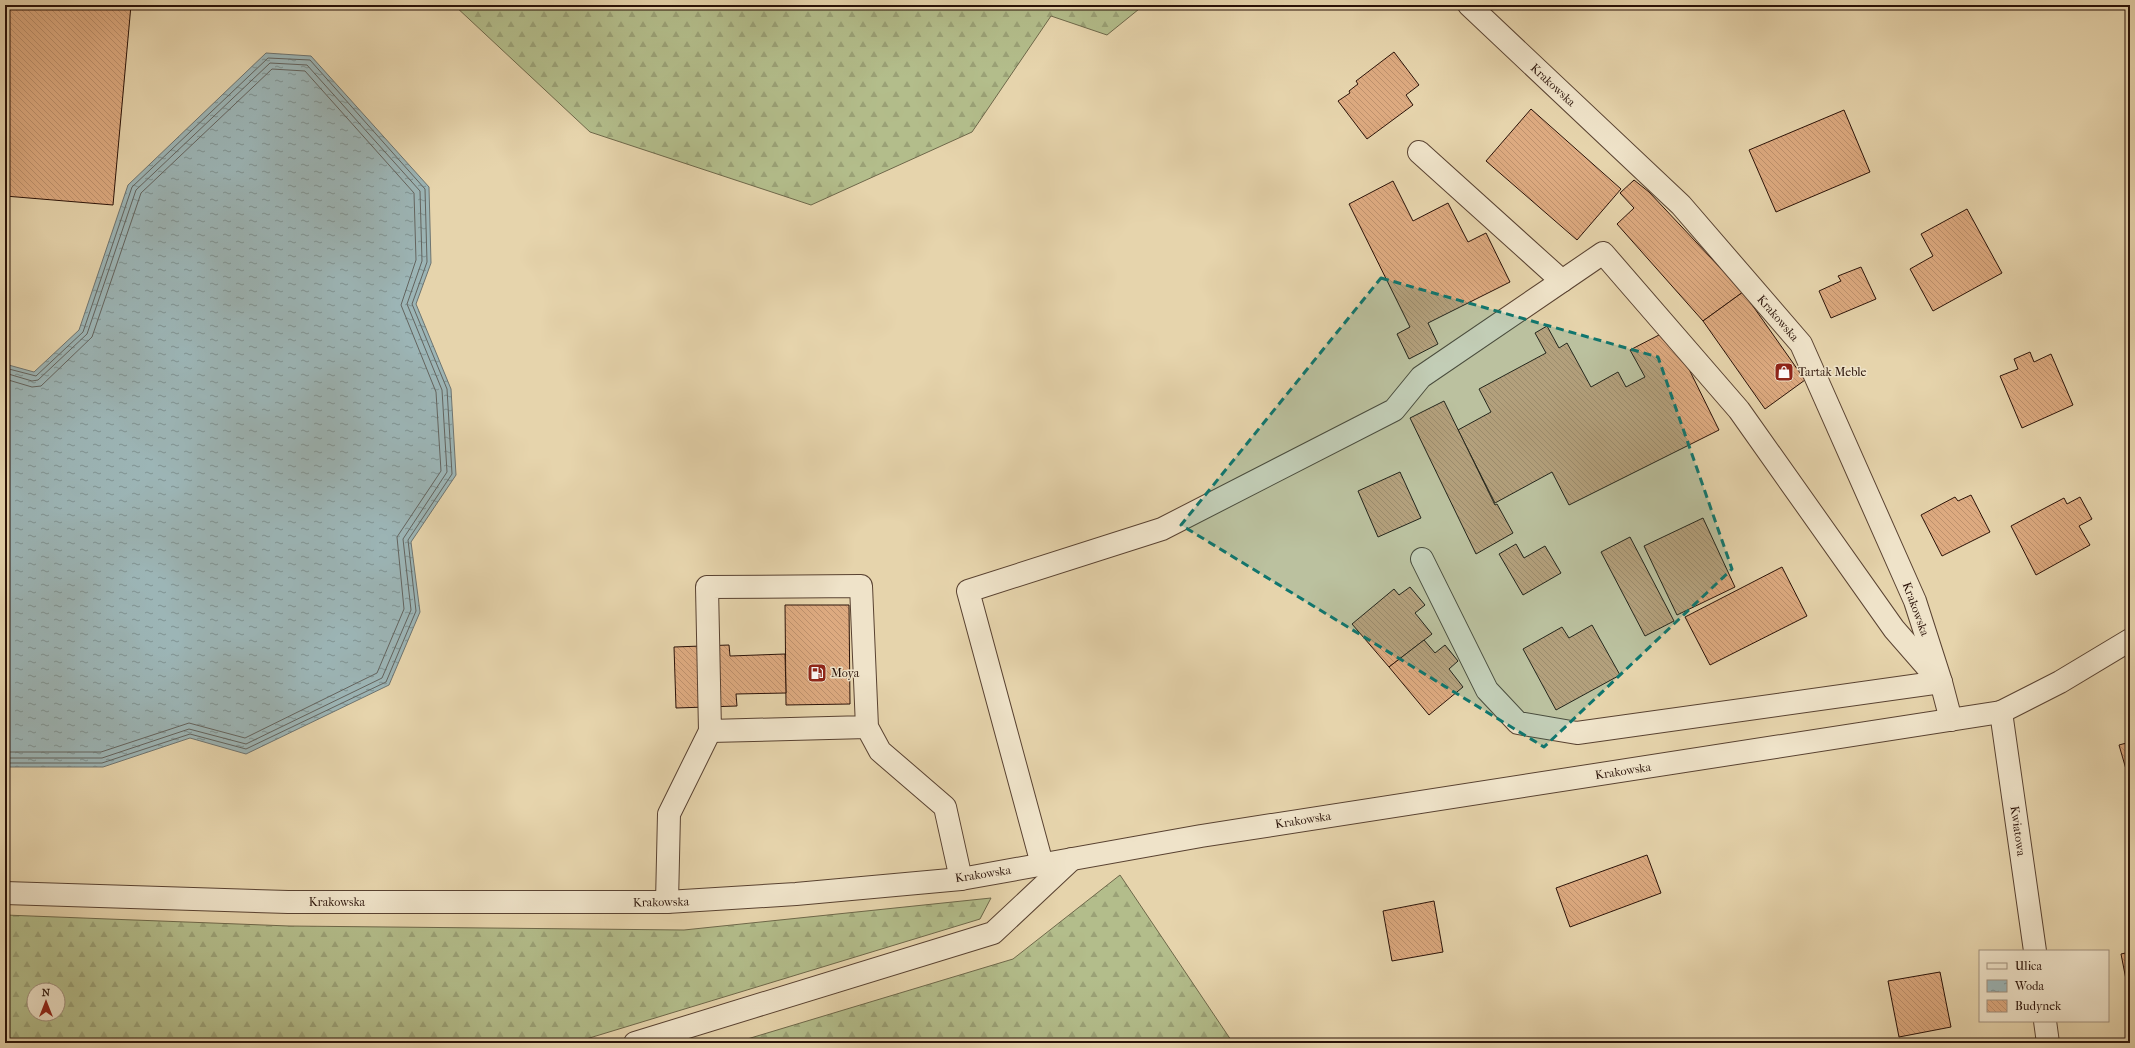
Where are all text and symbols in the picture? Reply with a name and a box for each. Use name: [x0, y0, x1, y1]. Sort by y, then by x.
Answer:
street label: Krakowska: [1528, 61, 1579, 110]
street label: Krakowska: [1754, 292, 1802, 344]
shop icon: Tartak Meble: [1773, 361, 1795, 383]
place label: Tartak Meble: [1798, 365, 1867, 379]
street label: Krakowska: [1900, 580, 1932, 638]
fuel station icon: Moya: [806, 662, 828, 684]
place label: Moya: [831, 666, 860, 680]
street label: Krakowska: [1594, 760, 1652, 782]
street label: Kwiatowa: [2008, 805, 2029, 857]
street label: Krakowska: [1274, 809, 1332, 831]
street label: Krakowska: [954, 863, 1012, 885]
street label: Krakowska: [309, 895, 366, 909]
street label: Krakowska: [633, 895, 690, 909]
legend: [1979, 950, 2109, 1022]
text: Ulica: [2015, 959, 2042, 973]
text: Woda: [2014, 979, 2045, 993]
north arrow: [26, 982, 66, 1022]
text: N: [42, 986, 51, 999]
text: Budynek: [2015, 999, 2062, 1013]

